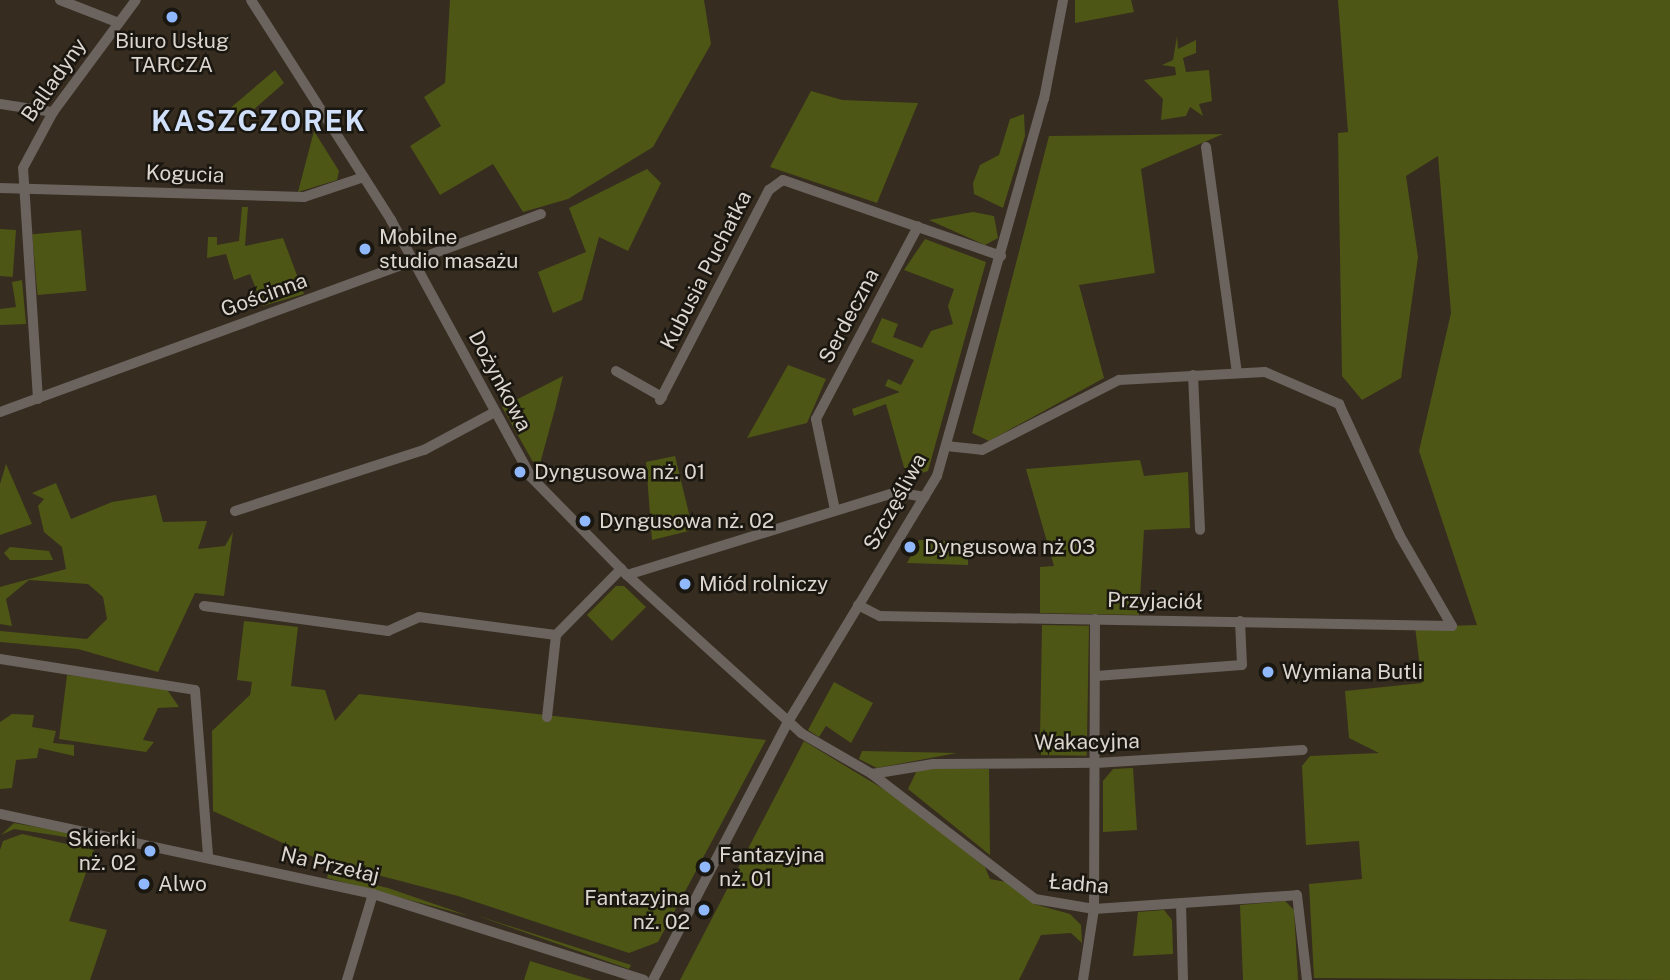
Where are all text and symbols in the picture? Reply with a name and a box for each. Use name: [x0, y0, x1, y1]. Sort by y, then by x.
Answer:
marker: Biuro Usług TARCZA: [164, 9, 180, 25]
place label: Biuro Usług TARCZA: [115, 28, 229, 78]
street label: Balladyny: [16, 33, 92, 127]
district label: KASZCZOREK: [153, 104, 365, 138]
street label: Kogucia: [145, 160, 225, 188]
street label: Kubusia Puchatka: [655, 187, 757, 353]
place label: Mobilne studio masażu: [379, 224, 519, 274]
marker: Mobilne studio masażu: [357, 241, 373, 257]
street label: Serdeczna: [814, 264, 884, 368]
street label: Gościnna: [217, 268, 311, 322]
street label: Dożynkowa: [463, 326, 537, 436]
street label: Szczęśliwa: [858, 449, 932, 555]
place label: Dyngusowa nż. 01: [534, 459, 705, 485]
marker: Dyngusowa nż. 01: [512, 464, 528, 480]
place label: Dyngusowa nż. 02: [599, 508, 774, 534]
marker: Dyngusowa nż. 02: [577, 513, 593, 529]
place label: Dyngusowa nż 03: [924, 534, 1095, 560]
marker: Dyngusowa nż 03: [902, 539, 918, 555]
place label: Miód rolniczy: [699, 571, 828, 597]
marker: Miód rolniczy: [677, 576, 693, 592]
street label: Przyjaciół: [1107, 588, 1203, 614]
place label: Wymiana Butli: [1282, 659, 1423, 685]
marker: Wymiana Butli: [1260, 664, 1276, 680]
street label: Wakacyjna: [1034, 728, 1140, 756]
place label: Skierki nż. 02: [68, 826, 136, 876]
street label: Na Przełaj: [278, 841, 382, 889]
place label: Fantazyjna nż. 01: [719, 842, 825, 892]
marker: Skierki nż. 02: [142, 843, 158, 859]
marker: Fantazyjna nż. 01: [697, 859, 713, 875]
street label: Ładna: [1048, 869, 1110, 899]
place label: Alwo: [158, 871, 207, 897]
marker: Alwo: [136, 876, 152, 892]
place label: Fantazyjna nż. 02: [584, 885, 690, 935]
marker: Fantazyjna nż. 02: [696, 902, 712, 918]

